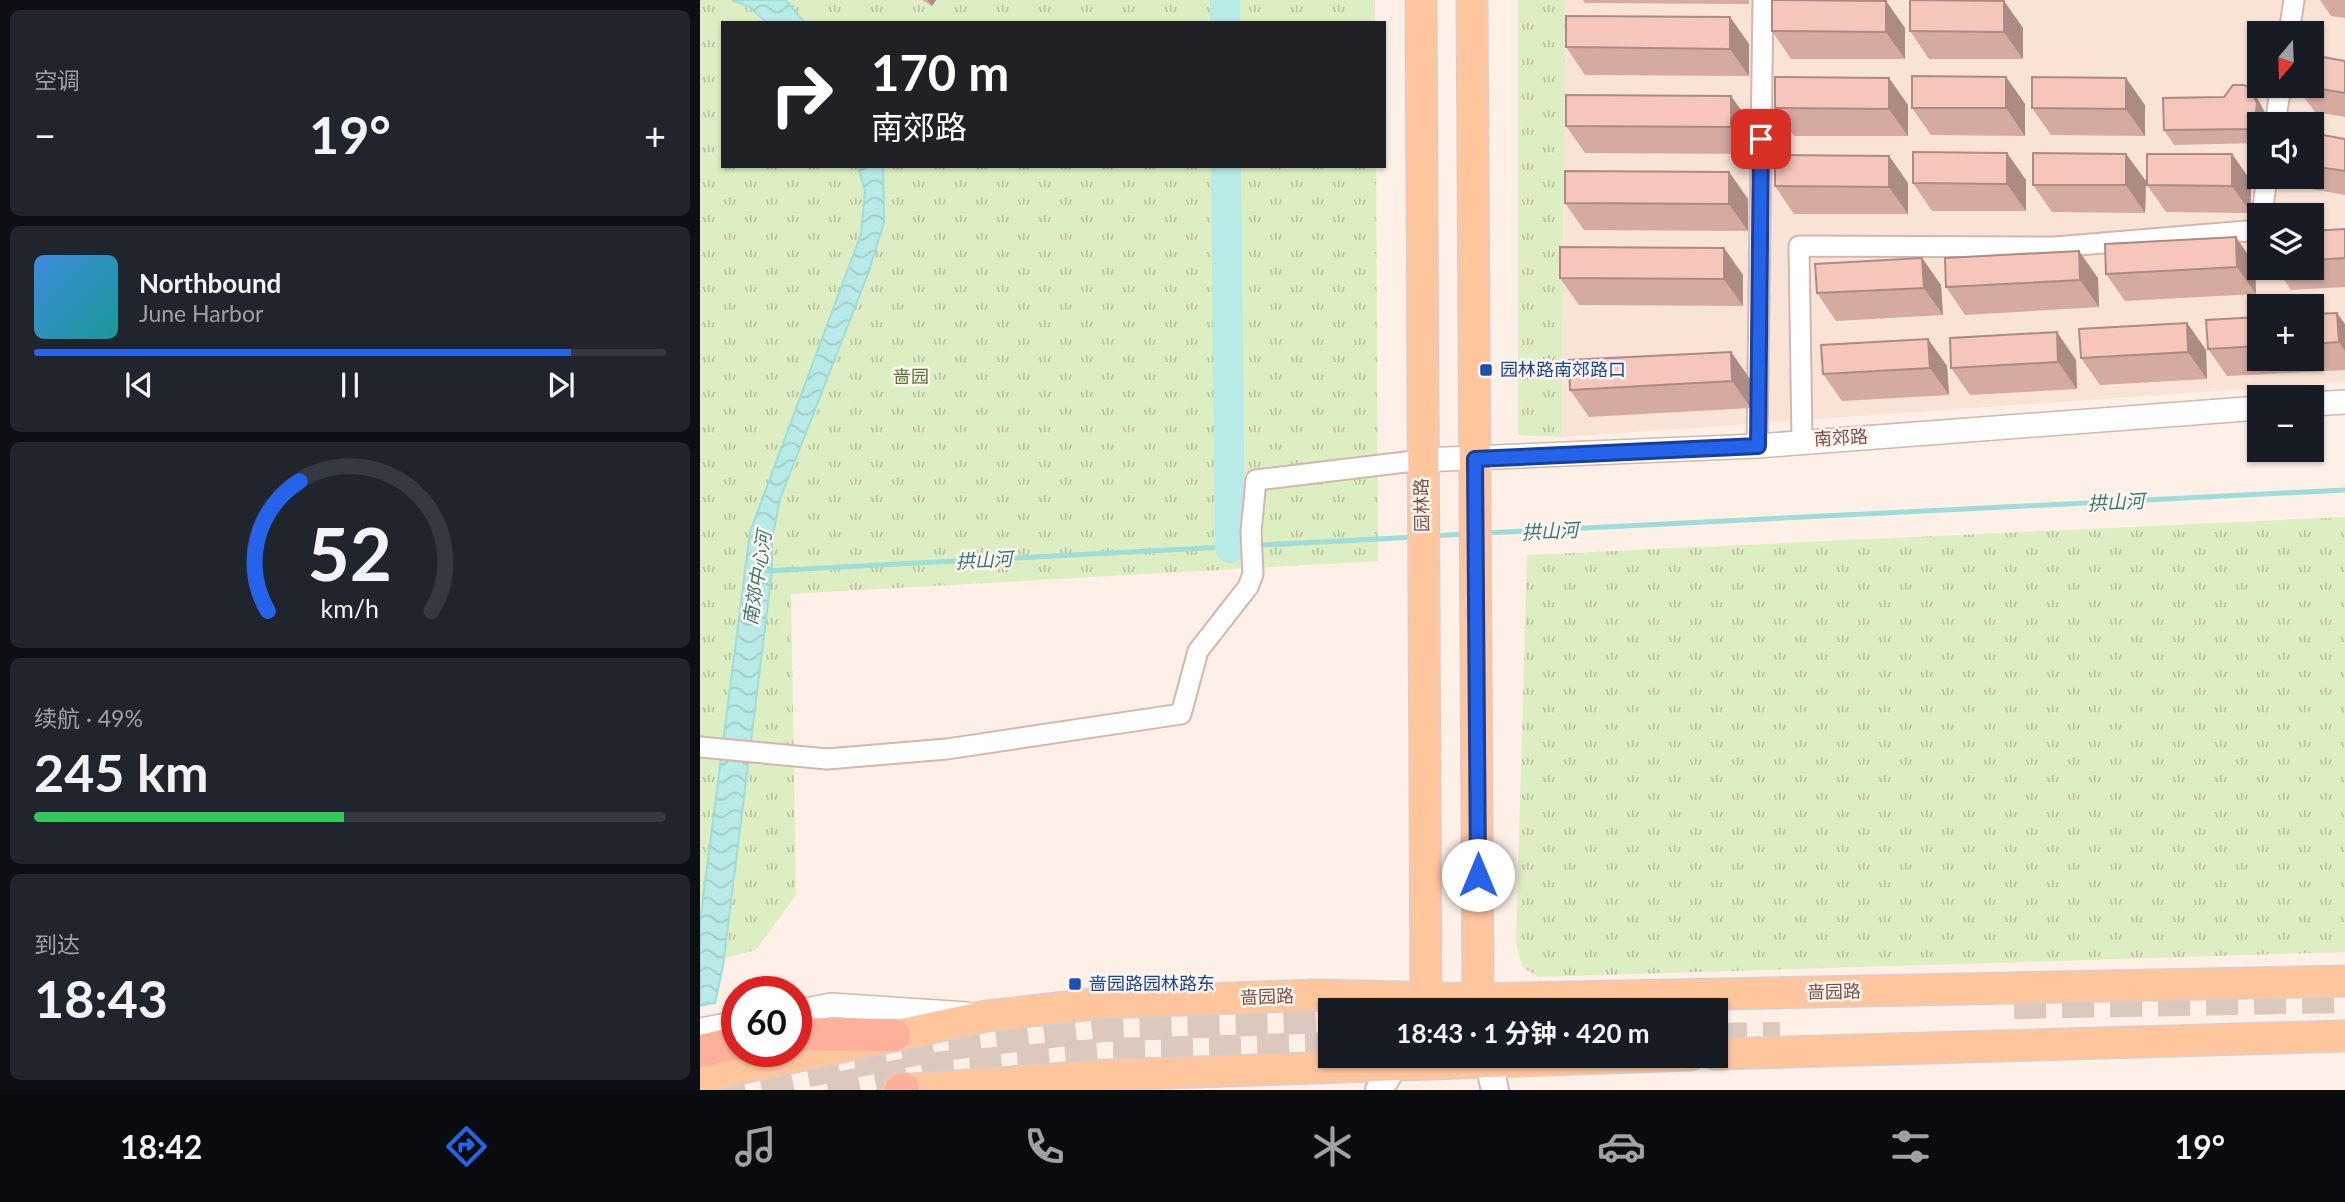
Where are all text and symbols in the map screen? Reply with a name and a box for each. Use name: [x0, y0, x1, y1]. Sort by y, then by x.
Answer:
north arrow: [2247, 21, 2324, 98]
map controls: [2247, 21, 2324, 462]
text: 170 m: [871, 43, 1009, 101]
icon: right: [756, 49, 847, 140]
text: 空调: [34, 66, 80, 94]
text: 19°: [309, 103, 391, 165]
text: 南郊路: [871, 107, 967, 146]
pin: [1731, 109, 1791, 169]
text: −: [34, 112, 56, 158]
text: +: [644, 112, 666, 158]
button: sound: [2247, 112, 2324, 189]
icon: arrive: [1742, 120, 1780, 158]
button: layers: [2247, 203, 2324, 280]
text: Northbound: [139, 267, 281, 299]
button: +: [2247, 294, 2324, 371]
text: June Harbor: [139, 299, 263, 327]
place label: 园林路南郊路口: [1500, 358, 1626, 380]
marker: 园林路南郊路口: [1478, 362, 1494, 378]
park label: 啬园: [893, 365, 929, 387]
icon: previous: [120, 366, 158, 404]
icon: pause: [331, 366, 369, 404]
icon: next: [542, 366, 580, 404]
button: −: [2247, 385, 2324, 462]
street label: 南郊路: [1813, 425, 1868, 449]
street label: 园林路: [1410, 478, 1432, 532]
water label: 拱山河: [2087, 488, 2149, 514]
text: 52: [308, 509, 392, 597]
water label: 拱山河: [1521, 517, 1583, 543]
water label: 南郊中心河: [738, 525, 776, 627]
water label: 拱山河: [955, 546, 1017, 572]
text: km/h: [321, 593, 379, 623]
text: 续航 · 49%: [34, 704, 143, 732]
text: 245 km: [34, 741, 208, 803]
position arrow: [1441, 838, 1515, 912]
text: 到达: [34, 930, 80, 958]
text: 18:43: [34, 967, 168, 1029]
place label: 啬园路园林路东: [1089, 972, 1215, 994]
speed limit sign: 60: [721, 976, 812, 1067]
marker: 啬园路园林路东: [1067, 976, 1083, 992]
street label: 啬园路: [1807, 980, 1861, 1002]
street label: 啬园路: [1240, 984, 1294, 1008]
text: 18:43 · 1 分钟 · 420 m: [1396, 1017, 1650, 1049]
icon: directions: [442, 1122, 491, 1171]
icon: music: [731, 1122, 780, 1171]
icon: phone: [1020, 1122, 1069, 1171]
icon: climate: [1308, 1122, 1357, 1171]
icon: car: [1597, 1122, 1646, 1171]
icon: filters: [1886, 1122, 1935, 1171]
text: 18:42: [120, 1127, 202, 1166]
text: 19°: [2175, 1127, 2225, 1166]

